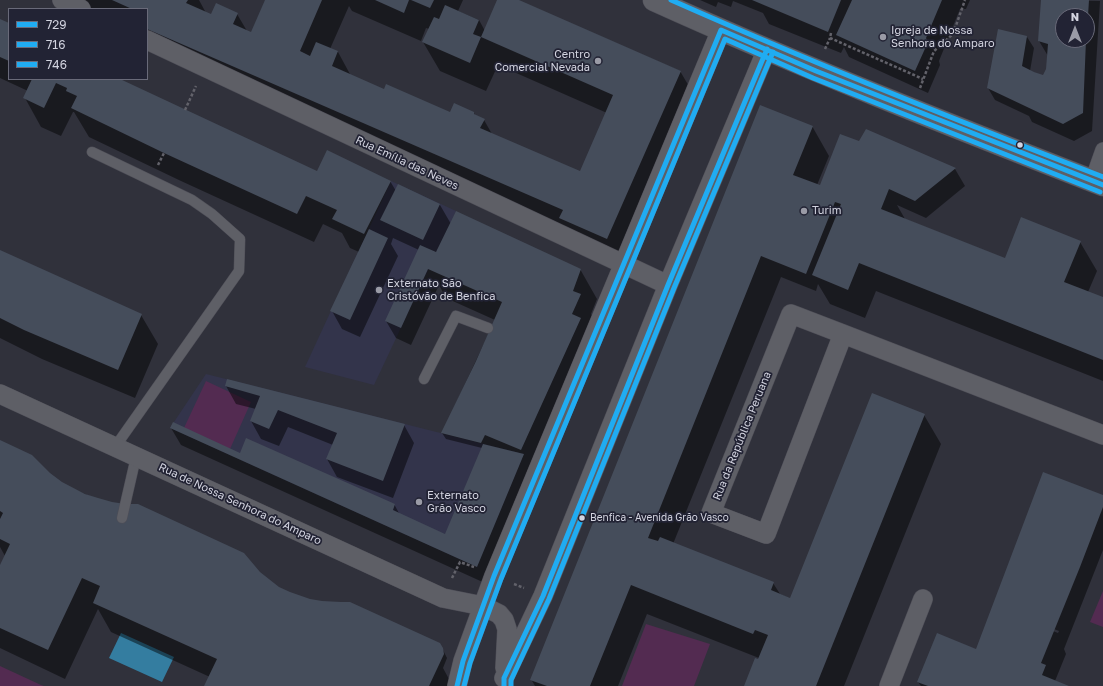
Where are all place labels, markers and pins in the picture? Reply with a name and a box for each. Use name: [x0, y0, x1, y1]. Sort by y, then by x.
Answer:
place label: Igreja de Nossa Senhora do Amparo: [891, 24, 995, 50]
marker: Igreja de Nossa Senhora do Amparo: [878, 32, 888, 42]
place label: Centro Comercial Nevada: [495, 48, 590, 74]
marker: Centro Comercial Nevada: [593, 56, 603, 66]
unlabelled marker: [1015, 140, 1025, 150]
place label: Turim: [812, 204, 841, 218]
marker: Turim: [799, 206, 809, 216]
place label: Externato São Cristóvão de Benfica: [387, 277, 495, 303]
marker: Externato São Cristóvão de Benfica: [374, 285, 384, 295]
place label: Externato Grão Vasco: [427, 489, 486, 515]
marker: Externato Grão Vasco: [414, 497, 424, 507]
place label: Benfica - Avenida Grão Vasco: [590, 512, 729, 524]
marker: Benfica - Avenida Grão Vasco: [577, 513, 587, 523]

